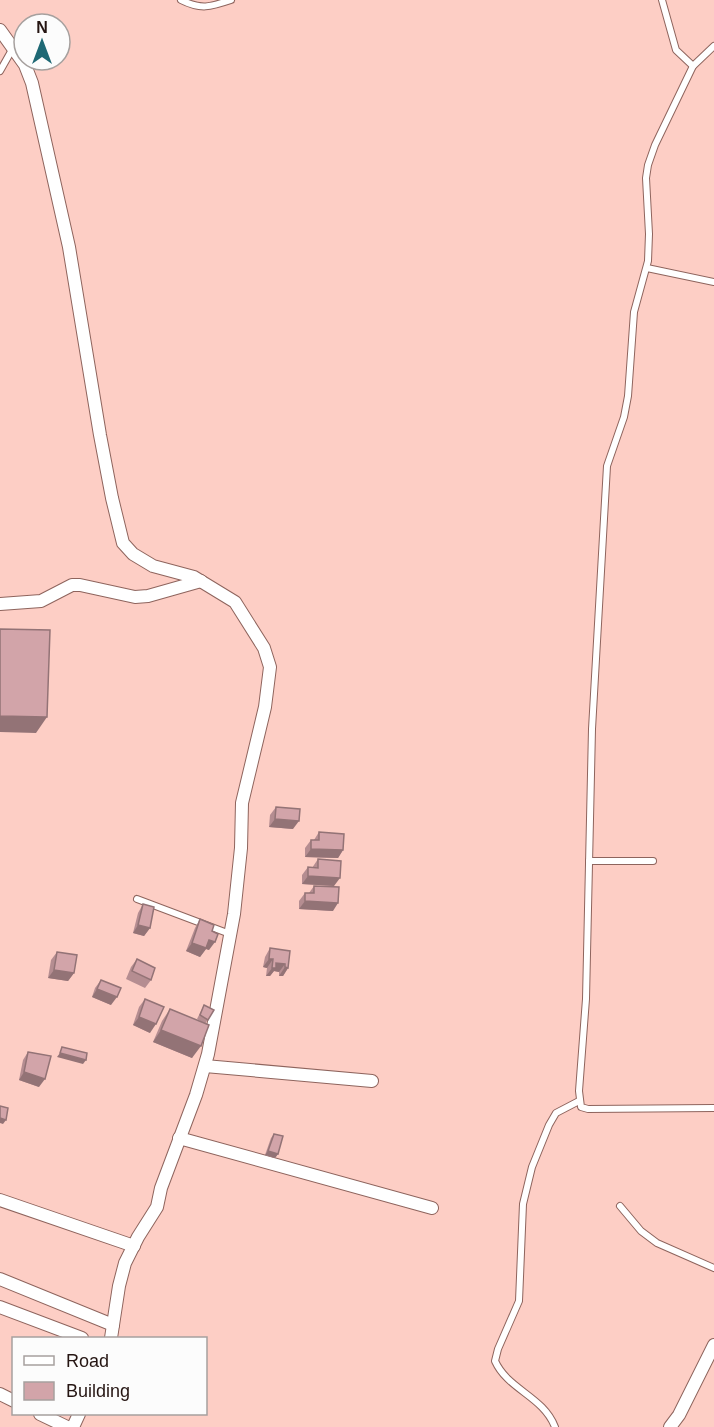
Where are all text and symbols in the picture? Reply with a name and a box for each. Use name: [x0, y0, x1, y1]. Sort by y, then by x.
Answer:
north arrow: [12, 12, 72, 72]
text: N: [36, 19, 48, 36]
legend: [12, 1337, 207, 1415]
text: Road: [66, 1351, 109, 1371]
text: Building: [66, 1381, 130, 1401]

